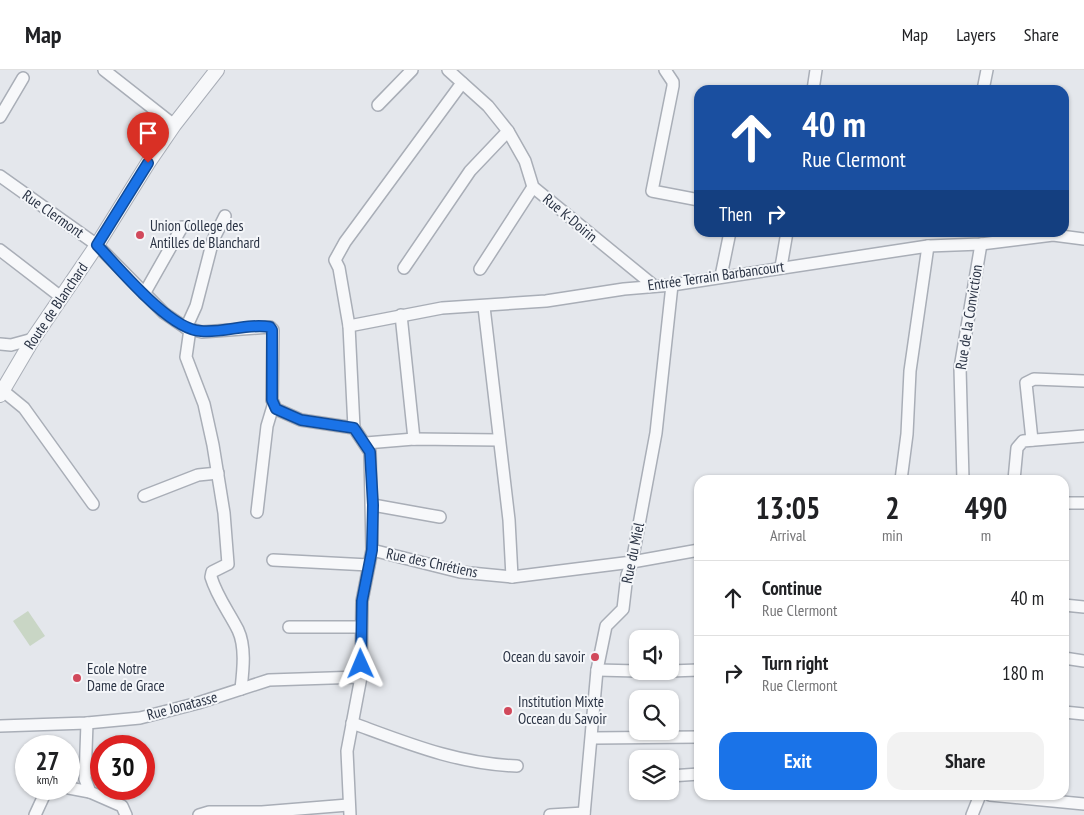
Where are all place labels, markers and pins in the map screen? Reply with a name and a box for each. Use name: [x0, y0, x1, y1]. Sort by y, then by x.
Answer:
pin: [127, 112, 169, 163]
place label: Union College des Antilles de Blanchard: [150, 216, 260, 252]
marker: Union College des Antilles de Blanchard: [134, 229, 146, 241]
place label: Ocean du savoir: [503, 647, 586, 666]
marker: Ocean du savoir: [589, 651, 601, 663]
place label: Ecole Notre Dame de Grace: [87, 659, 165, 695]
marker: Ecole Notre Dame de Grace: [71, 672, 83, 684]
place label: Institution Mixte Occean du Savoir: [518, 692, 608, 728]
marker: Institution Mixte Occean du Savoir: [502, 705, 514, 717]

